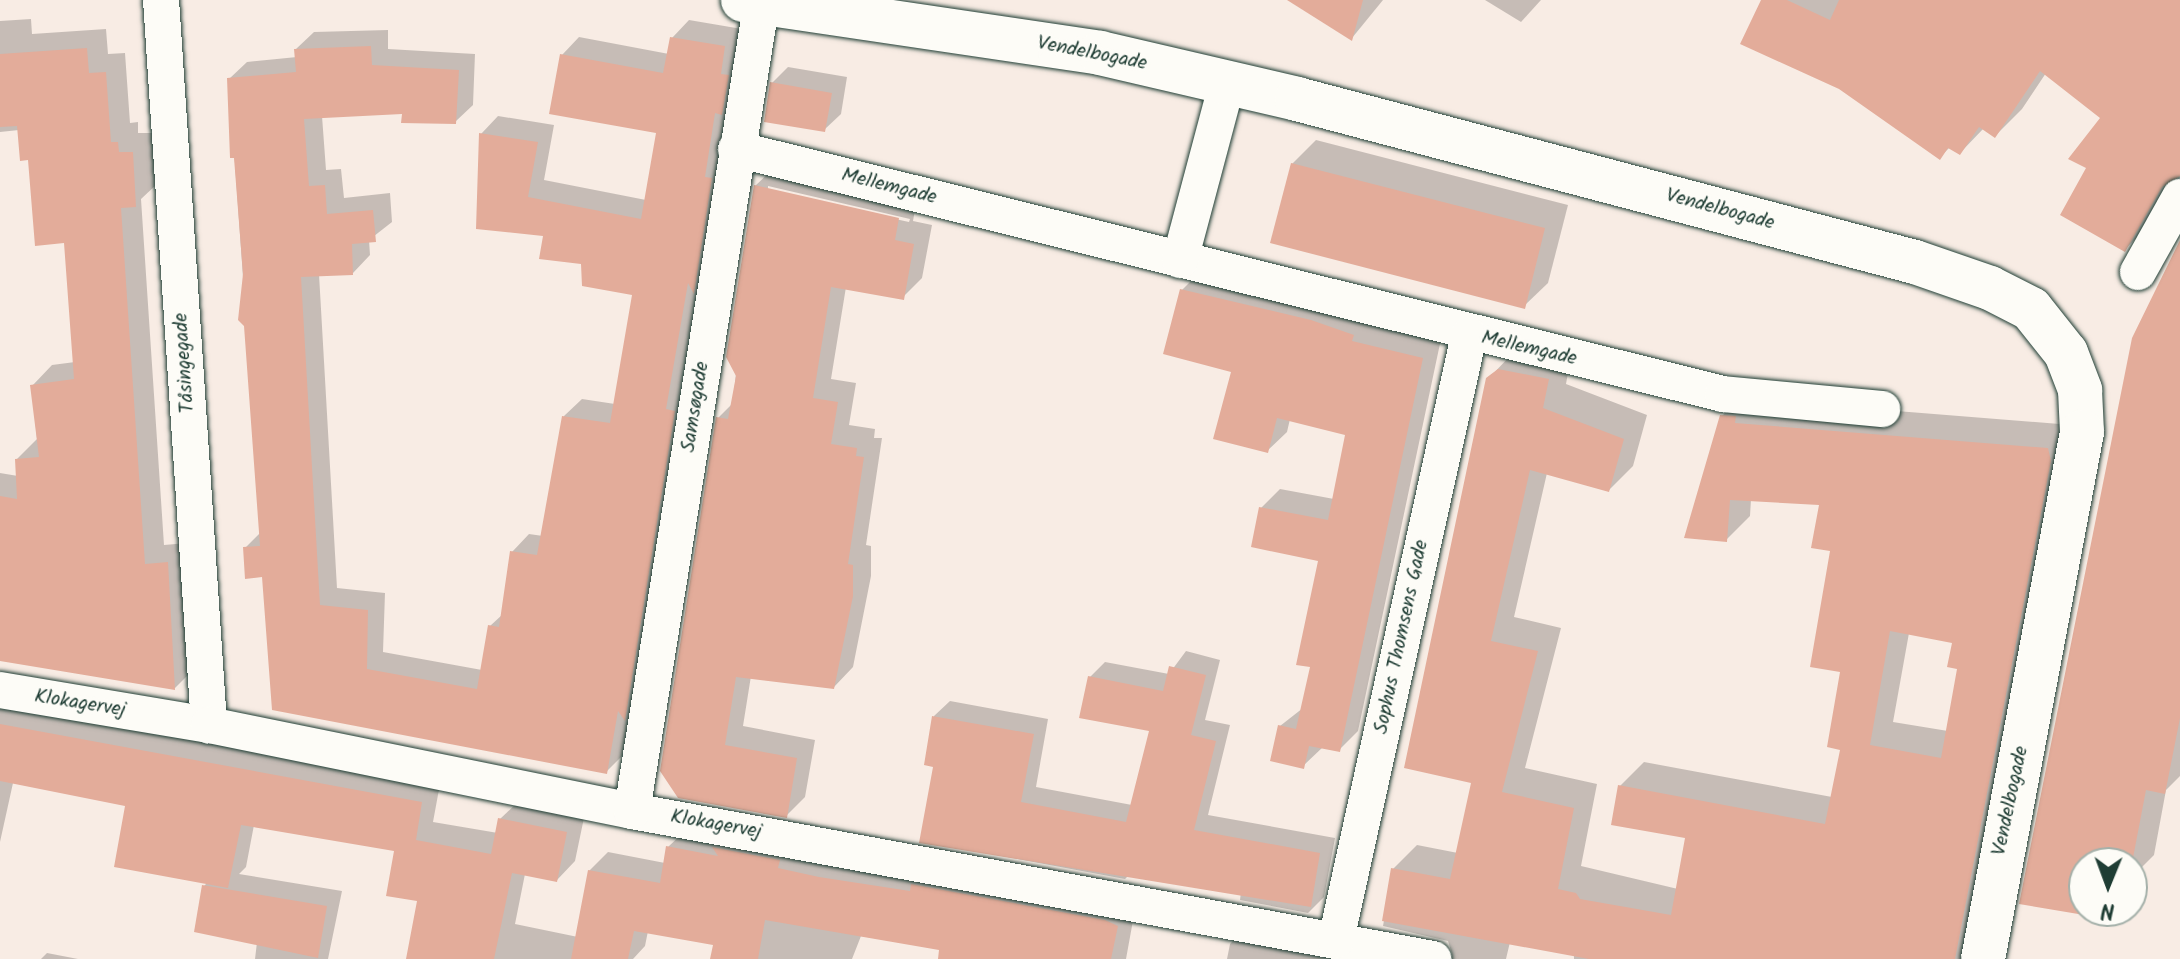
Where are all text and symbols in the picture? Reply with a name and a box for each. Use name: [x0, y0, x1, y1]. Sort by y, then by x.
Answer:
street label: Vendelbogade: [1035, 32, 1149, 76]
street label: Mellemgade: [839, 164, 939, 210]
street label: Vendelbogade: [1663, 184, 1777, 236]
street label: Tåsingegade: [170, 312, 200, 414]
street label: Mellemgade: [1479, 326, 1579, 372]
street label: Samsøgade: [677, 360, 715, 454]
street label: Sophus Thomsens Gade: [1370, 538, 1434, 736]
street label: Klokagervej: [33, 685, 127, 723]
street label: Vendelbogade: [1988, 744, 2034, 858]
street label: Klokagervej: [669, 805, 763, 845]
north arrow: [2068, 847, 2148, 927]
text: N: [2100, 892, 2115, 927]

